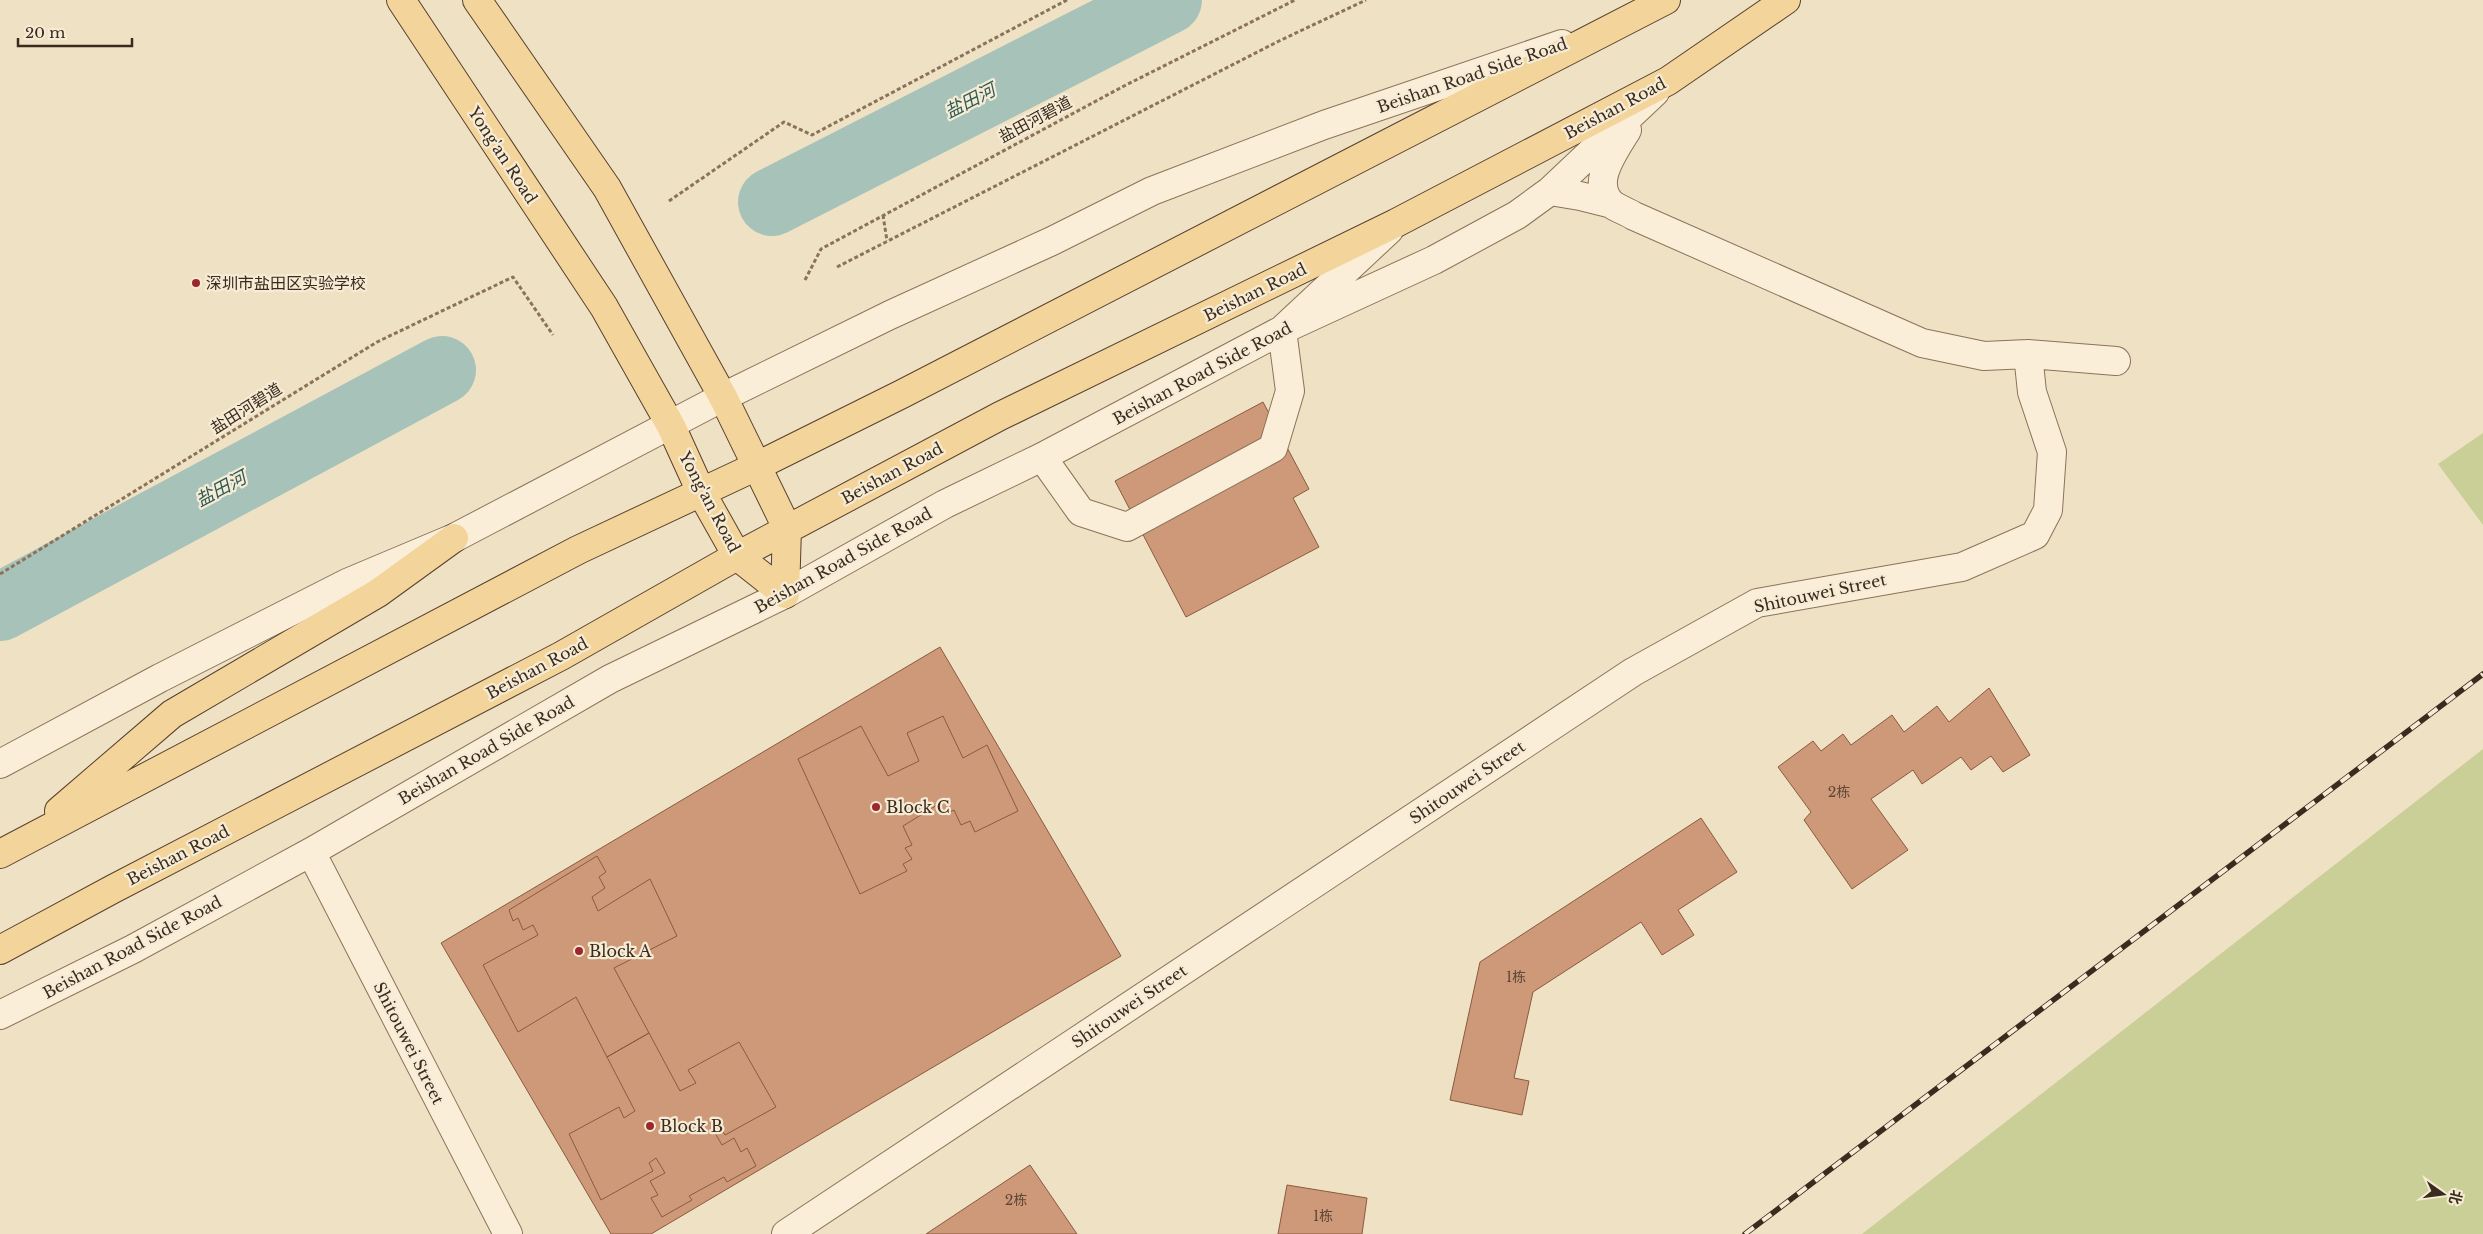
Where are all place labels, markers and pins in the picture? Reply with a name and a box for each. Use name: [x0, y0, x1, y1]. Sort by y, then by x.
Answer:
place label: 深圳市盐田区实验学校: [206, 273, 366, 293]
marker: 深圳市盐田区实验学校: [190, 277, 202, 289]
place label: Block C: [886, 797, 950, 817]
marker: Block C: [870, 801, 882, 813]
place label: Block A: [589, 941, 652, 961]
marker: Block A: [573, 945, 585, 957]
place label: Block B: [660, 1116, 723, 1136]
marker: Block B: [644, 1120, 656, 1132]

